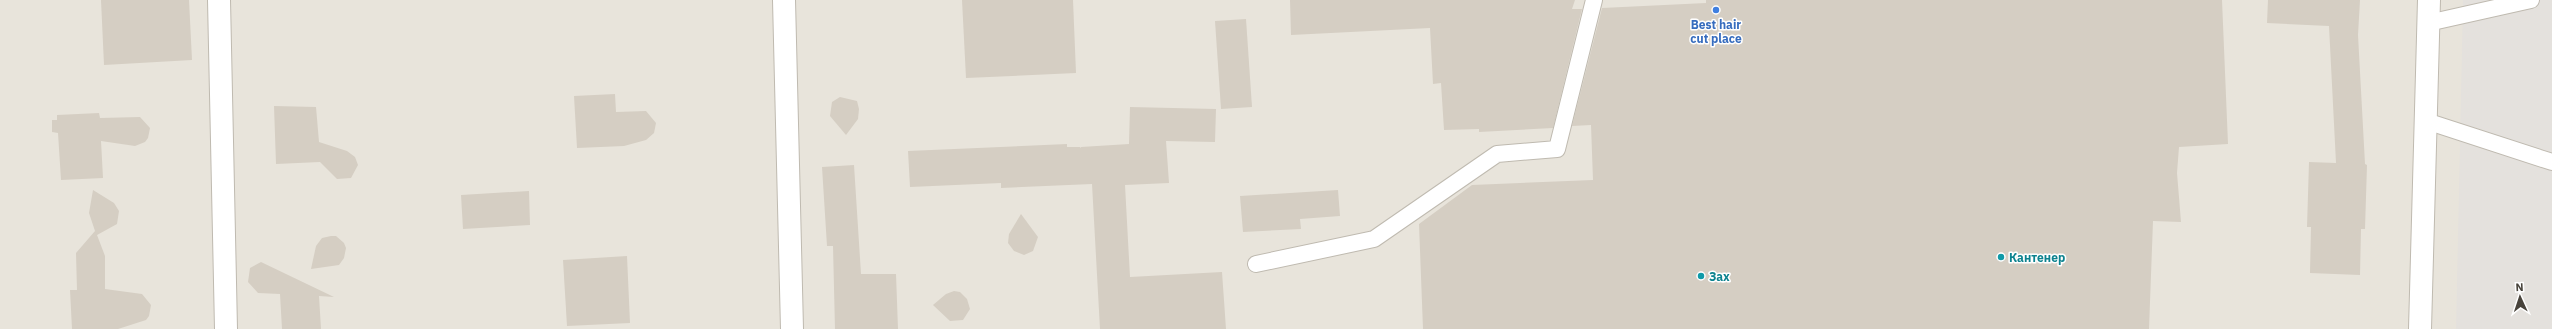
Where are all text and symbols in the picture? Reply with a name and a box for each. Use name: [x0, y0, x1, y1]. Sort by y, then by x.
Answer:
marker: Best hair cut place: [1711, 5, 1721, 15]
place label: Best hair cut place: [1690, 17, 1742, 46]
place label: Кантенер: [2009, 250, 2065, 265]
marker: Кантенер: [1996, 252, 2006, 262]
place label: Зах: [1709, 269, 1730, 284]
marker: Зах: [1696, 271, 1706, 281]
north arrow: [2500, 277, 2540, 317]
text: N: [2515, 280, 2524, 294]

